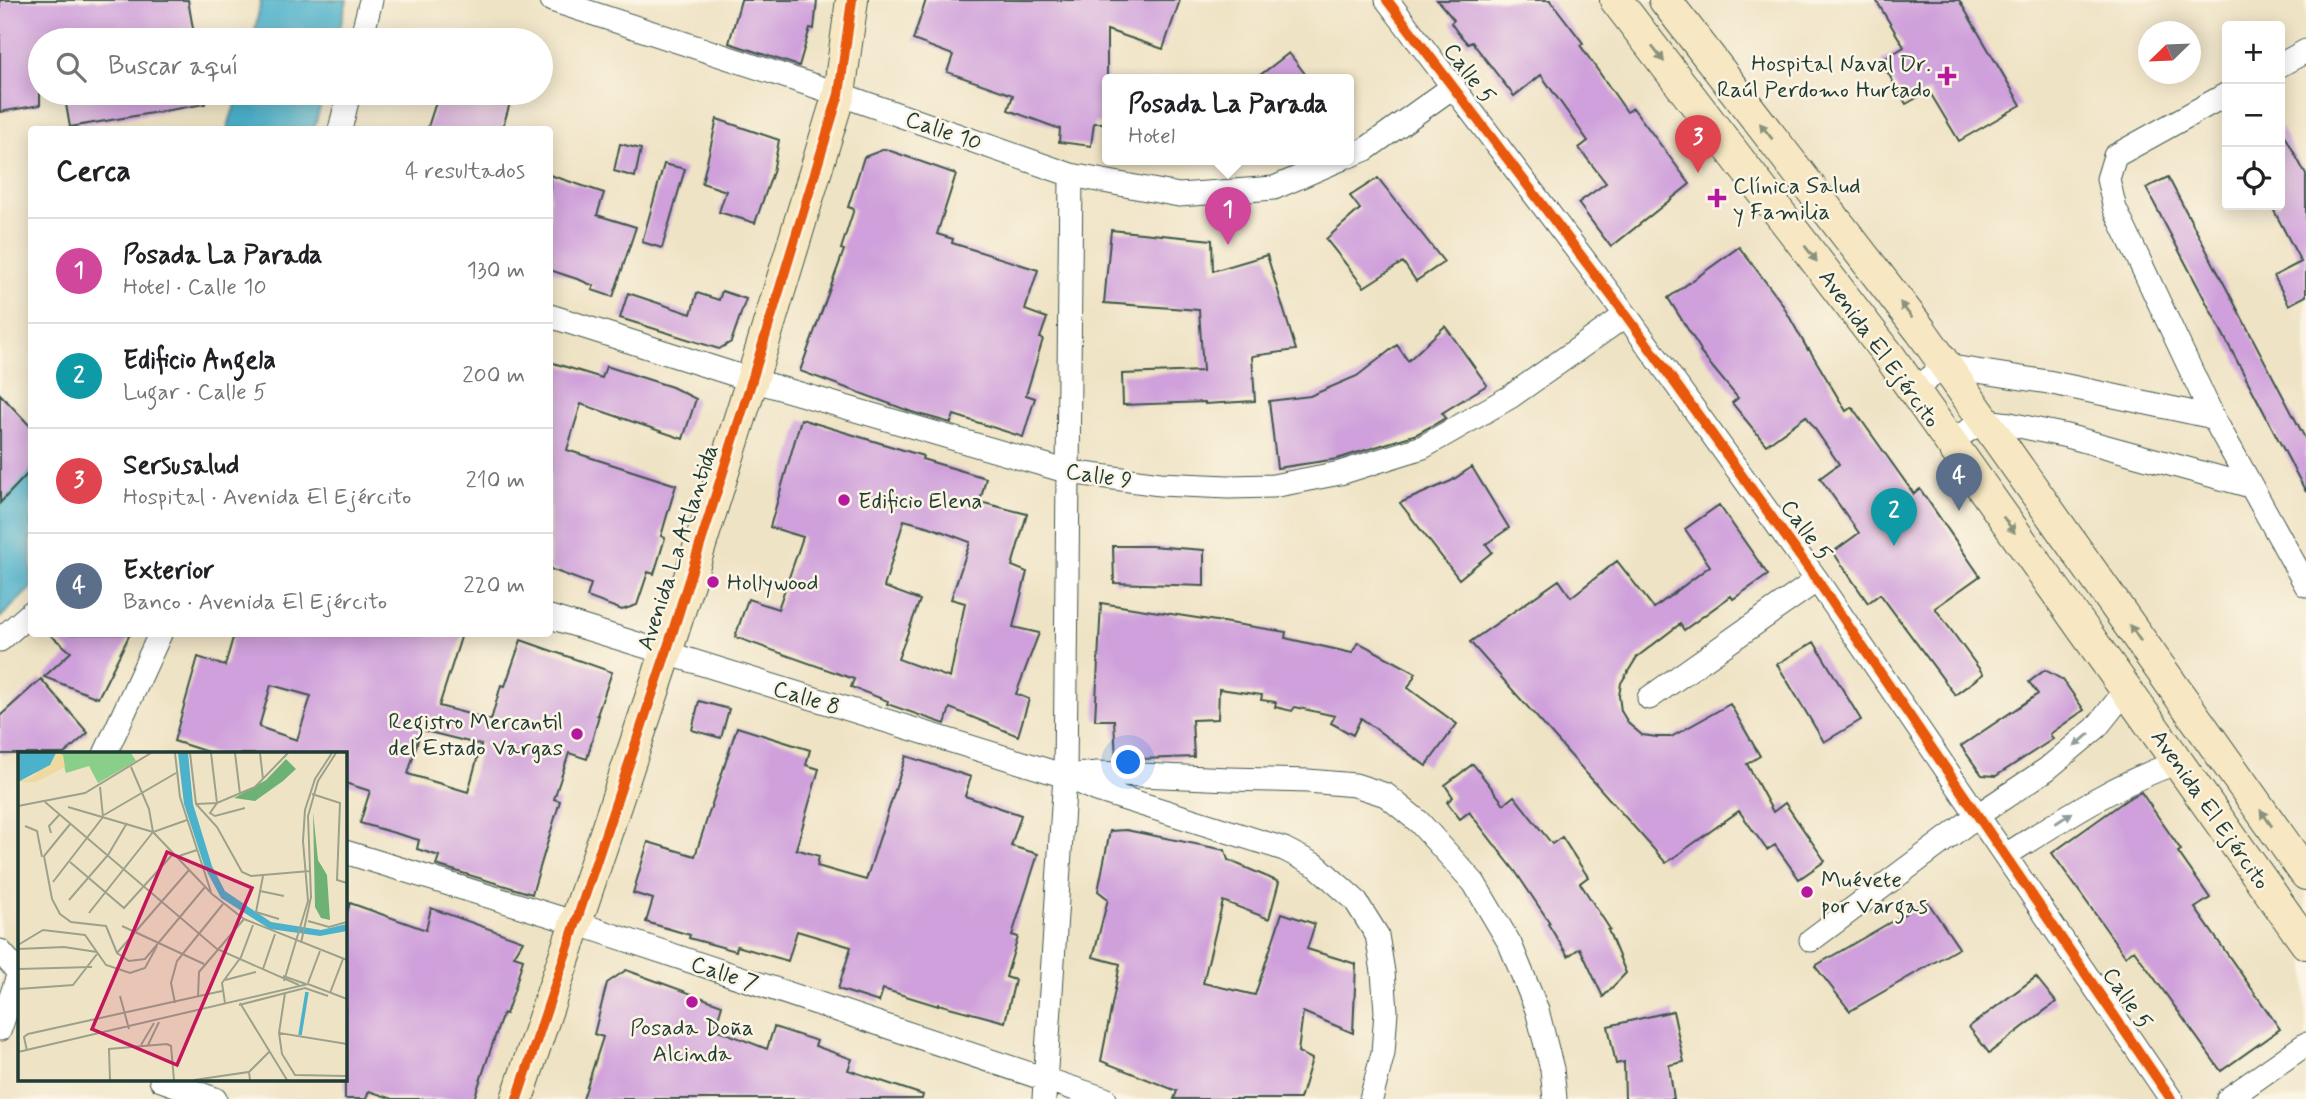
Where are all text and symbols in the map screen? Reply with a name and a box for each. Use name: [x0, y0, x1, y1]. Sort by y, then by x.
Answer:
north arrow: [2138, 21, 2201, 84]
map controls: [2222, 21, 2285, 210]
button: +: [2222, 21, 2285, 84]
search box: [28, 28, 553, 105]
street label: Calle 5: [1436, 37, 1501, 111]
one-way arrow: [1650, 45, 1664, 63]
icon: search: [52, 48, 90, 86]
text: Buscar aquí: [108, 50, 239, 84]
place label: Hospital Naval Dr. Raúl Perdomo Hurtado: [1717, 50, 1931, 106]
marker: Hospital Naval Dr. Raúl Perdomo Hurtado: [1937, 66, 1957, 86]
popup: [1102, 74, 1354, 165]
button: −: [2222, 84, 2285, 147]
text: Posada La Parada: [1128, 88, 1328, 122]
street label: Calle 10: [901, 105, 986, 159]
pin: 3: [1675, 115, 1721, 173]
text: Hotel: [1128, 122, 1175, 152]
one-way arrow: [1759, 122, 1774, 140]
button: locate: [2222, 147, 2285, 210]
text: Cerca: [56, 152, 131, 191]
text: 4 resultados: [405, 157, 525, 187]
place label: Clínica Salud y Familia: [1733, 172, 1861, 228]
pin: 1: [1205, 187, 1251, 245]
marker: Clínica Salud y Familia: [1707, 188, 1727, 208]
text: Posada La Parada: [123, 239, 322, 273]
one-way arrow: [1803, 245, 1817, 263]
text: 1: [74, 256, 84, 286]
text: 130 m: [467, 256, 525, 286]
street label: Avenida El Ejército: [1811, 264, 1946, 434]
text: Hotel · Calle 10: [123, 273, 267, 303]
one-way arrow: [1898, 302, 1913, 320]
text: Edificio Angela: [123, 344, 276, 378]
text: 2: [73, 361, 85, 391]
text: 200 m: [462, 361, 525, 391]
text: Lugar · Calle 5: [123, 378, 267, 408]
street label: Avenida La Atlantida: [631, 441, 726, 655]
text: Sersusalud: [123, 449, 239, 483]
pin: 4: [1936, 453, 1982, 511]
street label: Calle 9: [1063, 457, 1134, 497]
text: 3: [74, 466, 84, 496]
text: 210 m: [465, 466, 525, 496]
text: Hospital · Avenida El Ejército: [123, 483, 411, 513]
place label: Edificio Elena: [858, 487, 983, 517]
pin: 2: [1871, 488, 1917, 546]
marker: Edificio Elena: [836, 492, 852, 508]
street label: Calle 5: [1773, 494, 1838, 568]
one-way arrow: [2002, 516, 2016, 534]
text: Exterior: [123, 554, 214, 588]
place label: Hollywood: [727, 569, 819, 599]
text: 4: [72, 571, 86, 601]
text: 220 m: [463, 571, 525, 601]
marker: Hollywood: [705, 574, 721, 590]
text: Banco · Avenida El Ejército: [123, 588, 387, 618]
one-way arrow: [2128, 624, 2142, 642]
street label: Calle 8: [769, 675, 844, 723]
place label: Registro Mercantil del Estado Vargas: [388, 708, 563, 764]
street label: Avenida El Ejército: [2143, 724, 2276, 896]
marker: Registro Mercantil del Estado Vargas: [569, 726, 585, 742]
one-way arrow: [2073, 732, 2090, 747]
your location: [1111, 745, 1145, 779]
inset map: [18, 752, 346, 1082]
one-way arrow: [2260, 809, 2274, 827]
one-way arrow: [2054, 812, 2073, 825]
place label: Muévete por Vargas: [1821, 866, 1928, 924]
marker: Muévete por Vargas: [1799, 884, 1815, 900]
street label: Calle 7: [687, 950, 762, 1000]
street label: Calle 5: [2094, 962, 2158, 1036]
marker: Posada Doña Alcinda: [684, 994, 700, 1010]
place label: Posada Doña Alcinda: [630, 1014, 754, 1070]

